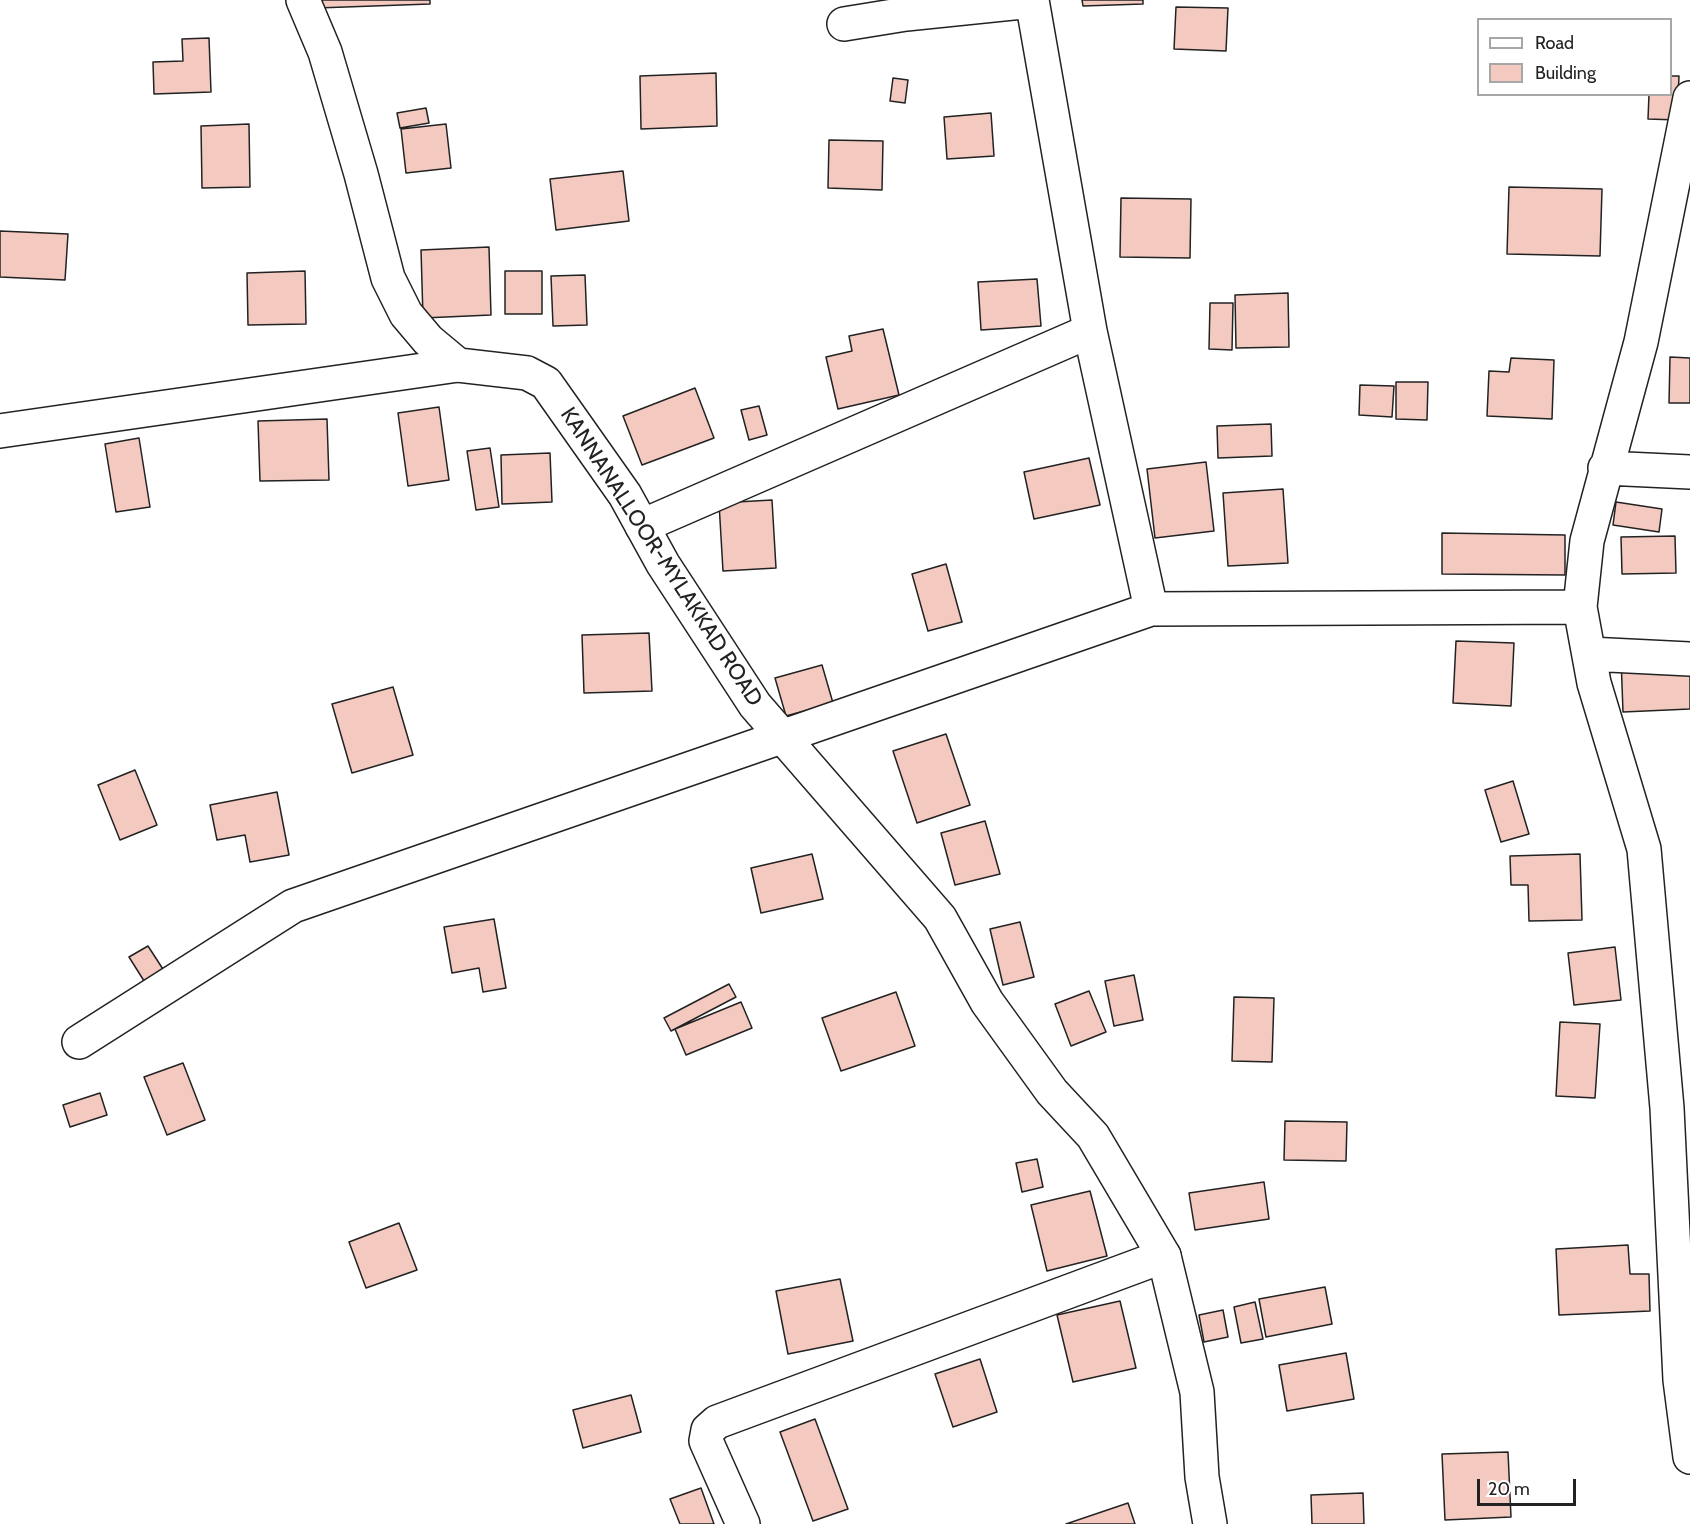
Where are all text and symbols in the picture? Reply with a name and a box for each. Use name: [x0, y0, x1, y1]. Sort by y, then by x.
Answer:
legend: [1477, 18, 1672, 96]
text: Road: [1535, 32, 1574, 54]
text: Building: [1535, 62, 1596, 84]
street label: KANNANALLOOR-MYLAKKAD ROAD: [554, 403, 768, 711]
scale bar: [1480, 1467, 1579, 1505]
text: 20 m: [1488, 1478, 1530, 1500]

